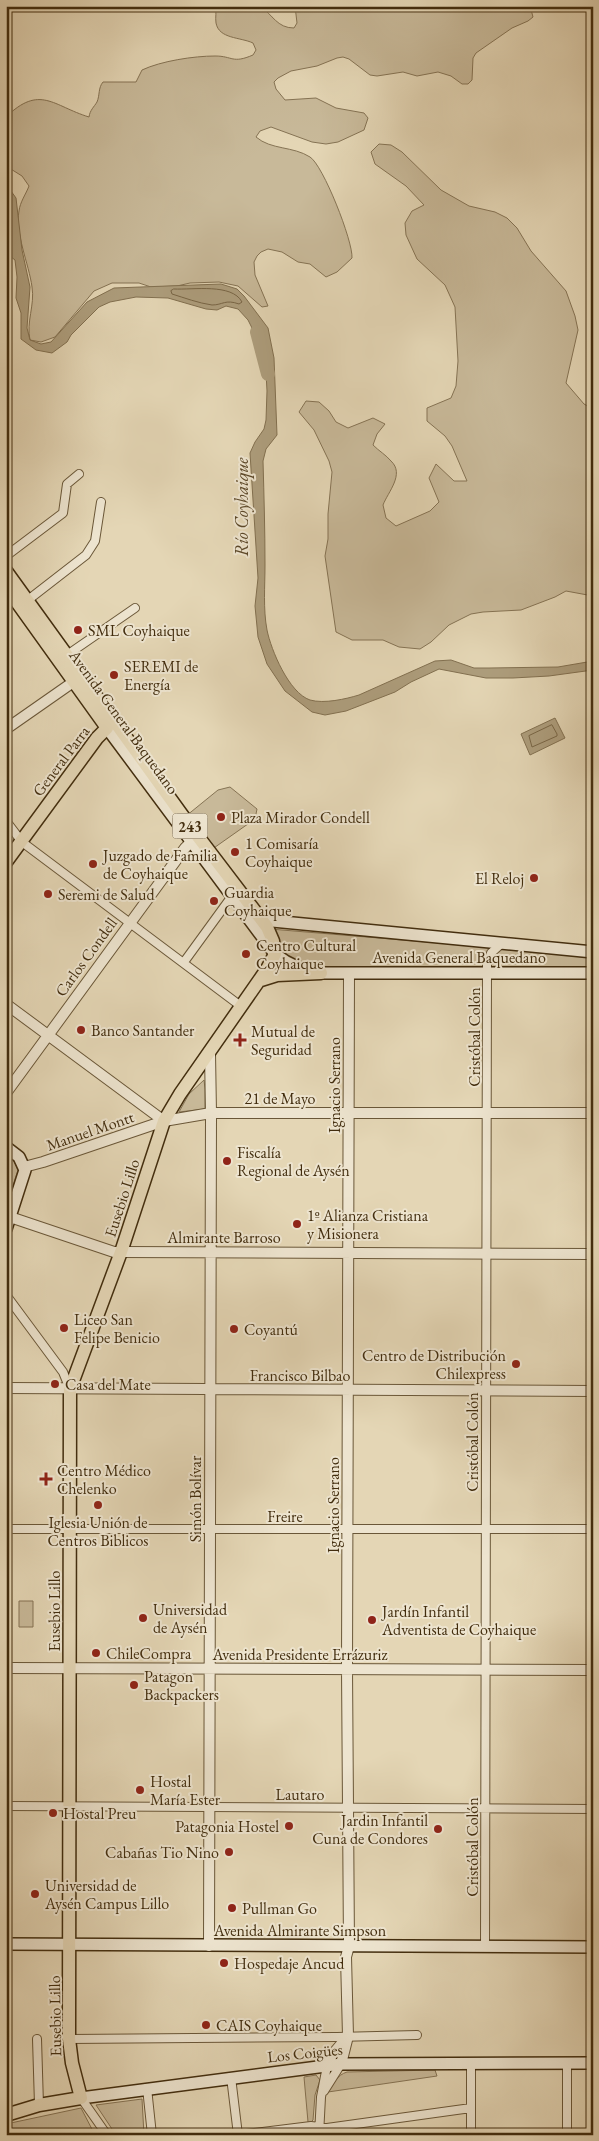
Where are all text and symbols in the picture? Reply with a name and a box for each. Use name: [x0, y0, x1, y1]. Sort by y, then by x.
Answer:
water label: Río Coyhaique: [230, 457, 255, 556]
place label: SML Coyhaique: [88, 620, 190, 641]
marker: SML Coyhaique: [72, 624, 84, 636]
street label: Avenida General Baquedano: [64, 645, 184, 798]
place label: SEREMI de Energía: [124, 656, 198, 695]
marker: SEREMI de Energía: [108, 669, 120, 681]
street label: General Parra: [28, 721, 95, 800]
place label: Plaza Mirador Condell: [231, 807, 370, 828]
marker: Plaza Mirador Condell: [215, 811, 227, 823]
road number: 243: [172, 814, 208, 838]
place label: 1 Comisaría Coyhaique: [245, 833, 319, 872]
place label: Juzgado de Familia de Coyhaique: [101, 845, 218, 884]
marker: 1 Comisaría Coyhaique: [229, 846, 241, 858]
marker: Juzgado de Familia de Coyhaique: [87, 858, 99, 870]
place label: El Reloj: [475, 868, 524, 889]
marker: El Reloj: [528, 872, 540, 884]
place label: Guardia Coyhaique: [224, 882, 291, 921]
place label: Seremi de Salud: [58, 884, 155, 905]
marker: Seremi de Salud: [42, 888, 54, 900]
marker: Guardia Coyhaique: [208, 895, 220, 907]
street label: Carlos Condell: [50, 913, 122, 1001]
place label: Centro Cultural Coyhaique: [256, 935, 356, 974]
street label: Avenida General Baquedano: [371, 947, 546, 968]
marker: Centro Cultural Coyhaique: [240, 948, 252, 960]
street label: Cristóbal Colón: [464, 987, 485, 1087]
place label: Banco Santander: [91, 1020, 195, 1041]
place label: Mutual de Seguridad: [251, 1021, 315, 1060]
marker: Banco Santander: [75, 1024, 87, 1036]
marker: Mutual de Seguridad: [233, 1033, 247, 1047]
street label: Ignacio Serrano: [324, 1037, 345, 1133]
street label: 21 de Mayo: [245, 1088, 316, 1109]
street label: Manuel Montt: [43, 1106, 137, 1156]
place label: Fiscalía Regional de Aysén: [237, 1142, 350, 1181]
marker: Fiscalía Regional de Aysén: [221, 1155, 233, 1167]
street label: Eusebio Lillo: [99, 1156, 145, 1240]
place label: 1º Alianza Cristiana y Misionera: [307, 1205, 429, 1244]
marker: 1º Alianza Cristiana y Misionera: [291, 1218, 303, 1230]
street label: Almirante Barroso: [166, 1227, 281, 1248]
place label: Liceo San Felipe Benicio: [74, 1309, 160, 1348]
place label: Coyantú: [244, 1319, 299, 1340]
marker: Liceo San Felipe Benicio: [58, 1322, 70, 1334]
marker: Coyantú: [228, 1323, 240, 1335]
place label: Centro de Distribución Chilexpress: [362, 1345, 507, 1384]
marker: Centro de Distribución Chilexpress: [510, 1358, 522, 1370]
street label: Francisco Bilbao: [250, 1365, 350, 1386]
place label: Casa del Mate: [65, 1374, 151, 1395]
marker: Casa del Mate: [49, 1378, 61, 1390]
street label: Cristóbal Colón: [462, 1392, 483, 1492]
street label: Simón Bolívar: [185, 1455, 206, 1542]
street label: Ignacio Serrano: [323, 1457, 344, 1553]
place label: Centro Médico Chelenko: [57, 1460, 151, 1499]
marker: Centro Médico Chelenko: [39, 1472, 53, 1486]
marker: Iglesia Unión de Centros Biblicos: [92, 1499, 104, 1511]
street label: Freire: [267, 1506, 303, 1527]
place label: Iglesia Unión de Centros Biblicos: [47, 1512, 149, 1551]
street label: Eusebio Lillo: [44, 1570, 65, 1652]
place label: Universidad de Aysén: [153, 1599, 228, 1638]
place label: Jardín Infantil Adventista de Coyhaique: [380, 1601, 536, 1640]
marker: Universidad de Aysén: [137, 1612, 149, 1624]
marker: Jardín Infantil Adventista de Coyhaique: [366, 1614, 378, 1626]
place label: ChileCompra: [106, 1643, 192, 1664]
street label: Avenida Presidente Errázuriz: [211, 1644, 388, 1665]
marker: ChileCompra: [90, 1647, 102, 1659]
place label: Patagon Backpackers: [144, 1666, 219, 1705]
marker: Patagon Backpackers: [128, 1679, 140, 1691]
place label: Hostal María Ester: [150, 1771, 221, 1810]
marker: Hostal María Ester: [134, 1784, 146, 1796]
street label: Lautaro: [276, 1784, 324, 1805]
street label: Cristóbal Colón: [462, 1797, 483, 1897]
place label: Hostal Preu: [63, 1803, 137, 1824]
marker: Hostal Preu: [47, 1807, 59, 1819]
place label: Jardin Infantil Cuna de Condores: [312, 1810, 428, 1849]
place label: Patagonia Hostel: [175, 1816, 279, 1837]
marker: Patagonia Hostel: [283, 1820, 295, 1832]
marker: Jardin Infantil Cuna de Condores: [432, 1823, 444, 1835]
place label: Cabañas Tio Nino: [105, 1842, 219, 1863]
marker: Cabañas Tio Nino: [223, 1846, 235, 1858]
place label: Universidad de Aysén Campus Lillo: [44, 1875, 169, 1914]
marker: Universidad de Aysén Campus Lillo: [29, 1888, 41, 1900]
place label: Pullman Go: [242, 1898, 317, 1919]
marker: Pullman Go: [226, 1902, 238, 1914]
street label: Avenida Almirante Simpson: [213, 1920, 387, 1941]
place label: Hospedaje Ancud: [234, 1953, 345, 1974]
marker: Hospedaje Ancud: [218, 1957, 230, 1969]
street label: Eusebio Lillo: [44, 1975, 66, 2057]
place label: CAIS Coyhaique: [216, 2015, 322, 2036]
marker: CAIS Coyhaique: [200, 2019, 212, 2031]
street label: Los Coigües: [266, 2039, 344, 2067]

